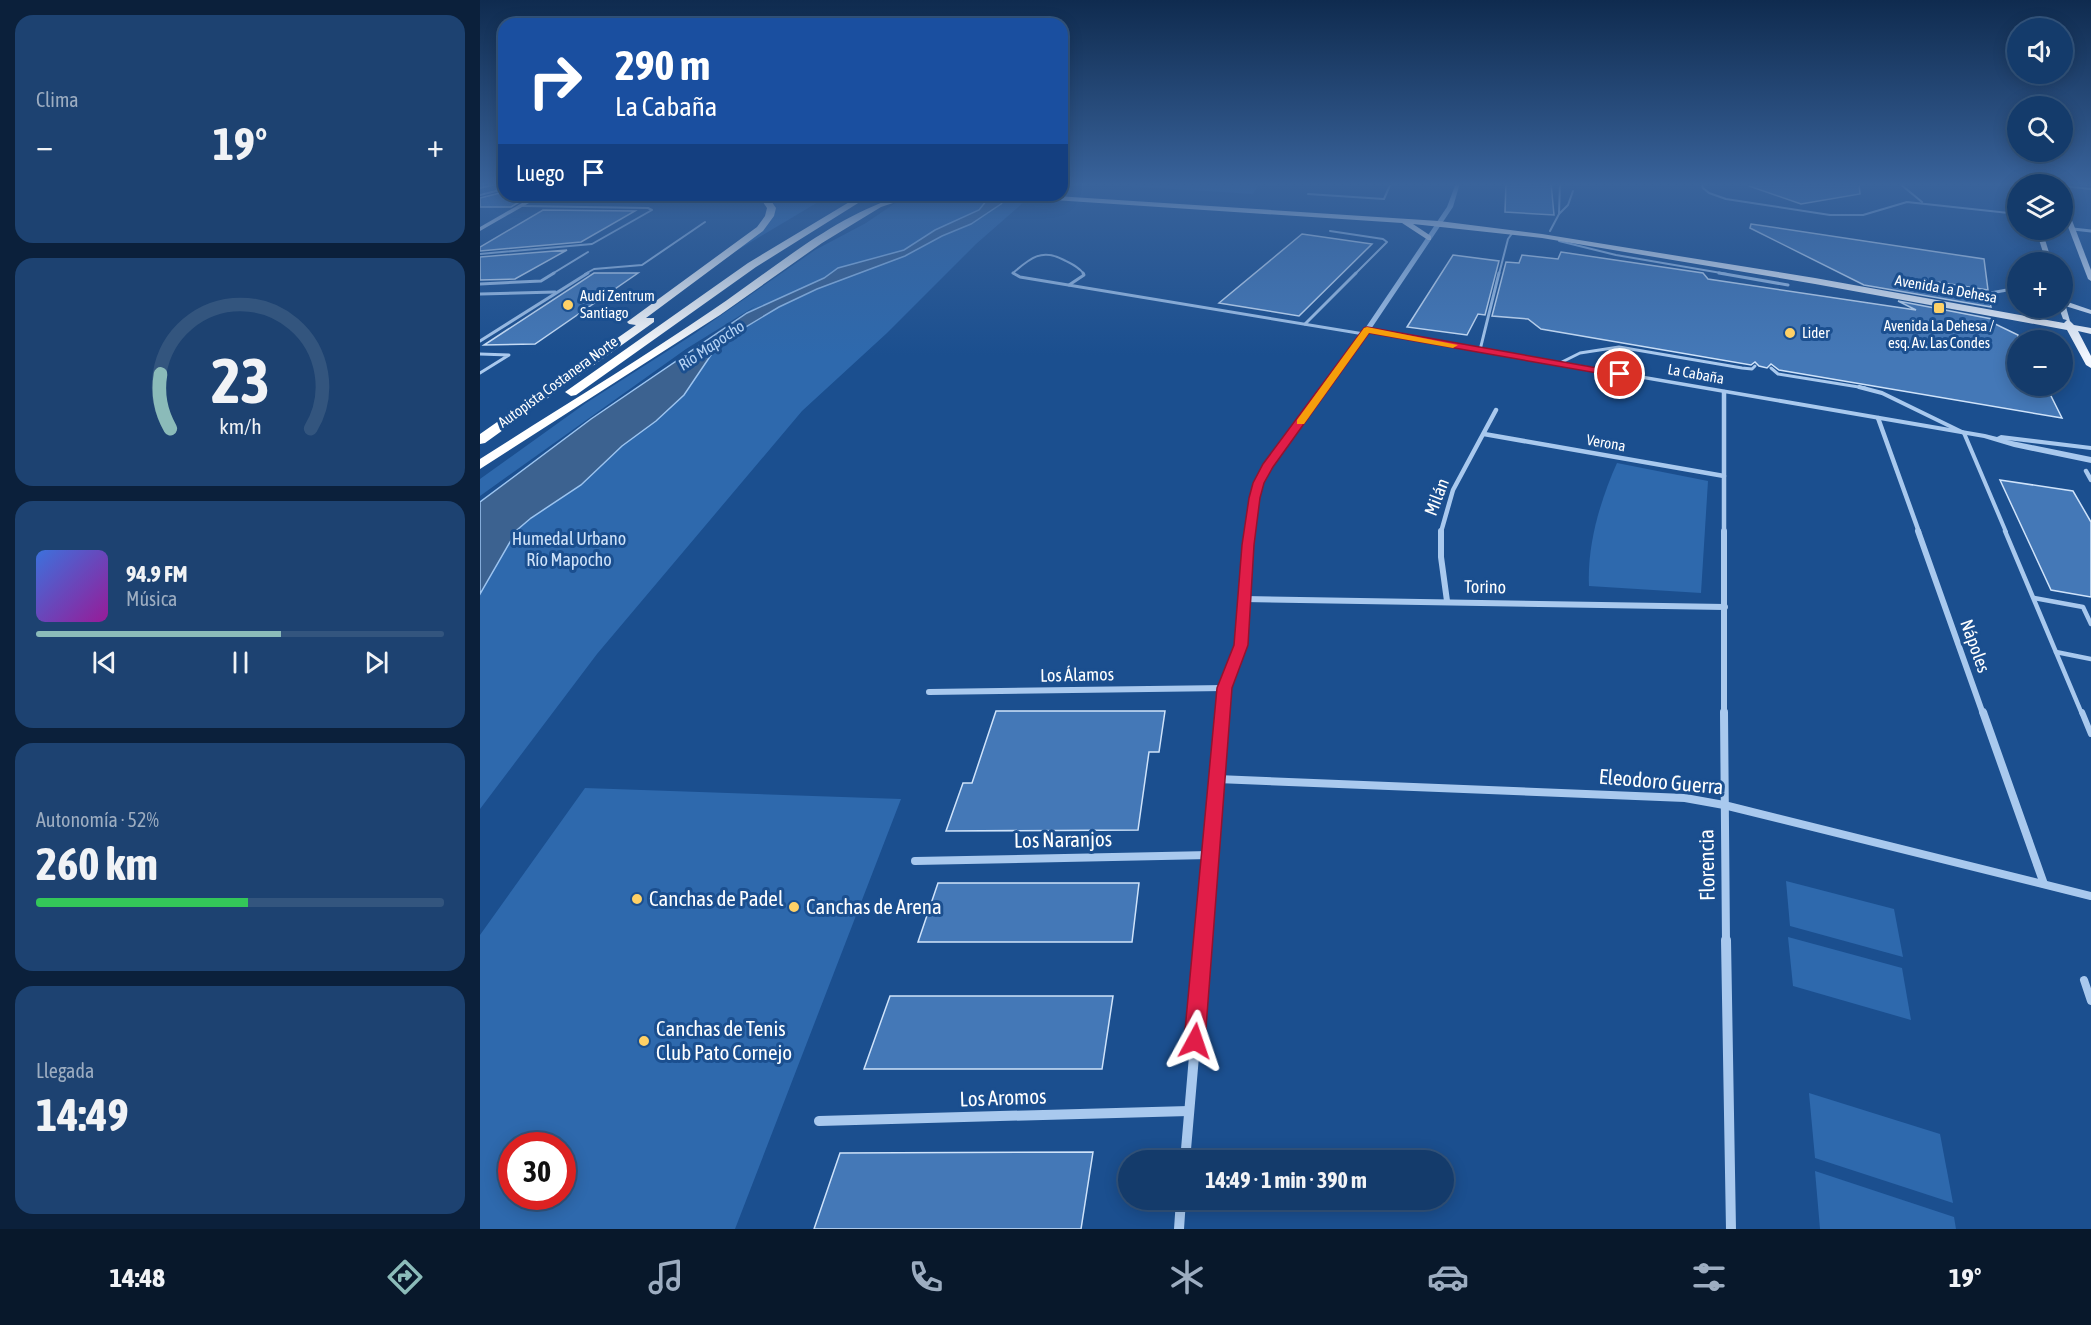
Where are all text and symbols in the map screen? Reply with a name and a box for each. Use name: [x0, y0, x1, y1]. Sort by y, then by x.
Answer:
map controls: [2007, 18, 2073, 396]
button: sound: [2007, 18, 2073, 84]
text: 290 m: [615, 41, 710, 89]
icon: right: [516, 42, 594, 120]
text: Clima: [36, 88, 79, 111]
text: La Cabaña: [615, 91, 717, 122]
button: search: [2007, 96, 2073, 162]
text: 19°: [213, 118, 267, 170]
text: −: [36, 126, 53, 164]
text: +: [427, 126, 444, 164]
icon: arrive: [577, 156, 610, 189]
text: Luego: [516, 160, 565, 186]
button: layers: [2007, 174, 2073, 240]
button: +: [2007, 252, 2073, 318]
street label: Avenida La Dehesa: [1894, 271, 1999, 306]
place label: Audi Zentrum Santiago: [580, 287, 655, 321]
marker: Audi Zentrum Santiago: [561, 298, 575, 312]
marker: Avenida La Dehesa / esq. Av. Las Condes: [1932, 301, 1946, 315]
water label: Río Mapocho: [675, 316, 748, 375]
place label: Avenida La Dehesa / esq. Av. Las Condes: [1884, 317, 1994, 351]
place label: Lider: [1802, 324, 1830, 341]
marker: Lider: [1783, 326, 1797, 340]
button: −: [2007, 330, 2073, 396]
street label: Autopista Costanera Norte: [495, 332, 621, 431]
text: 23: [211, 345, 269, 416]
pin: [1594, 348, 1645, 399]
icon: arrive: [1603, 357, 1636, 390]
street label: La Cabaña: [1667, 360, 1726, 387]
text: km/h: [219, 414, 261, 439]
street label: Verona: [1585, 431, 1627, 454]
street label: Milán: [1420, 475, 1453, 518]
park label: Humedal Urbano Río Mapocho: [512, 528, 626, 570]
text: 94.9 FM: [126, 561, 188, 587]
street label: Torino: [1464, 576, 1506, 597]
text: Música: [126, 587, 177, 610]
street label: Nápoles: [1956, 616, 1995, 675]
icon: previous: [88, 646, 121, 679]
icon: pause: [224, 646, 257, 679]
icon: next: [360, 646, 393, 679]
street label: Los Álamos: [1040, 663, 1114, 686]
street label: Eleodoro Guerra: [1598, 764, 1724, 798]
text: Autonomía · 52%: [36, 808, 159, 831]
street label: Los Naranjos: [1014, 826, 1112, 852]
street label: Florencia: [1693, 829, 1719, 901]
text: 260 km: [36, 838, 158, 890]
place label: Canchas de Padel: [649, 886, 784, 910]
marker: Canchas de Padel: [630, 892, 644, 906]
place label: Canchas de Arena: [806, 894, 942, 918]
marker: Canchas de Arena: [787, 900, 801, 914]
position arrow: [1163, 1009, 1227, 1073]
place label: Canchas de Tenis Club Pato Cornejo: [656, 1016, 792, 1064]
marker: Canchas de Tenis Club Pato Cornejo: [637, 1034, 651, 1048]
text: Llegada: [36, 1059, 94, 1082]
street label: Los Aromos: [959, 1083, 1047, 1111]
text: 14:49: [36, 1089, 129, 1141]
speed limit sign: 30: [498, 1132, 576, 1210]
text: 14:49 · 1 min · 390 m: [1205, 1167, 1367, 1193]
icon: directions: [384, 1256, 426, 1298]
icon: music: [645, 1256, 687, 1298]
icon: phone: [905, 1256, 947, 1298]
icon: climate: [1166, 1256, 1208, 1298]
icon: car: [1427, 1256, 1469, 1298]
icon: filters: [1688, 1256, 1730, 1298]
text: 14:48: [109, 1262, 165, 1293]
text: 19°: [1949, 1262, 1982, 1293]

